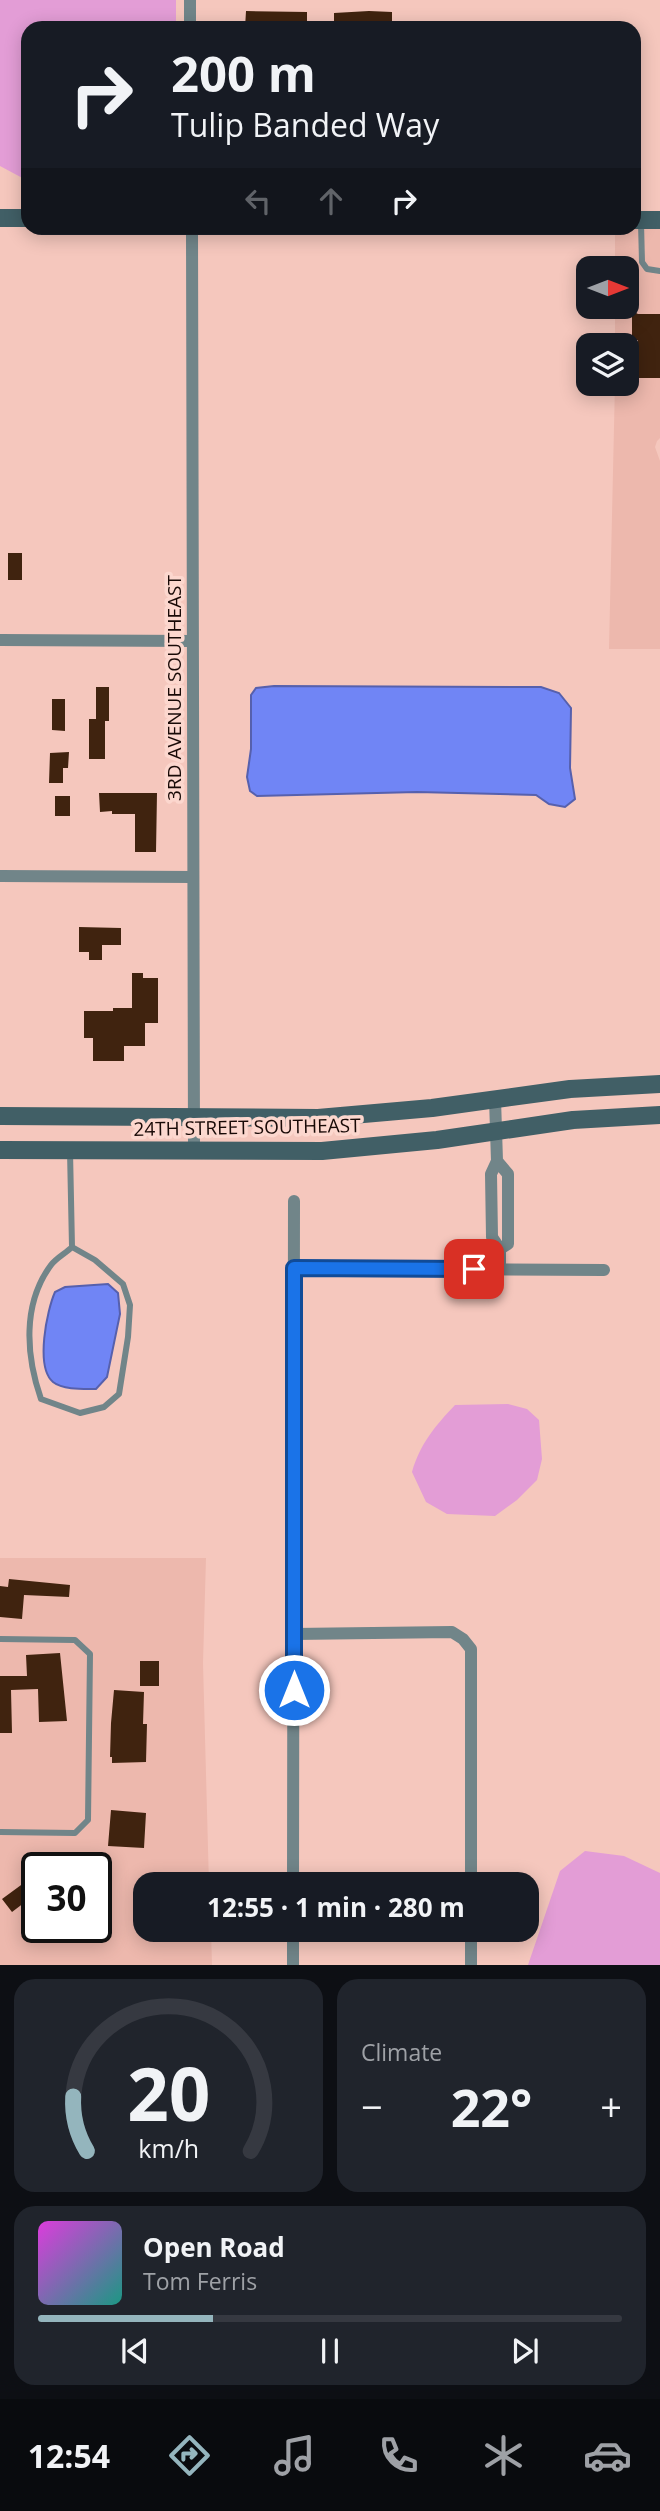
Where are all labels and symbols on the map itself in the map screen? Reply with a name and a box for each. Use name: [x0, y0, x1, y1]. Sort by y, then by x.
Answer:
north arrow: [576, 256, 639, 318]
street label: 3RD AVENUE SOUTHEAST: [161, 575, 187, 801]
street label: 24TH STREET SOUTHEAST: [133, 1112, 361, 1142]
pin: [444, 1239, 504, 1299]
position arrow: [257, 1653, 331, 1727]
speed limit sign: 30: [21, 1852, 112, 1943]

